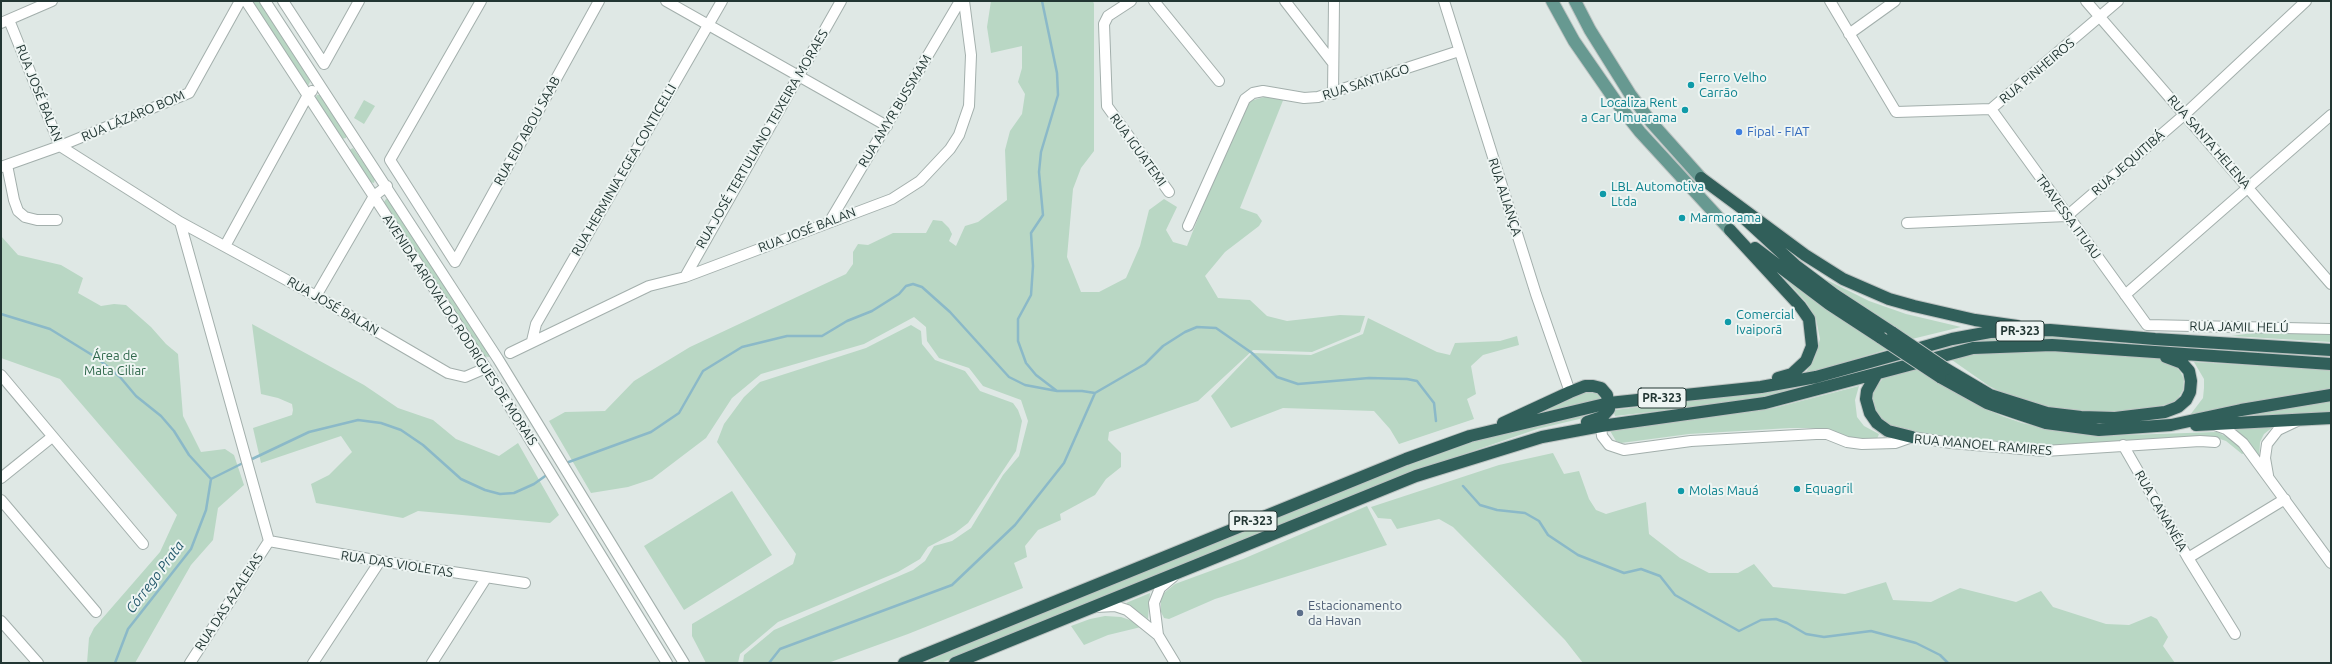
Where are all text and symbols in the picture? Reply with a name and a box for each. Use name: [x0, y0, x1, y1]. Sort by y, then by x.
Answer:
street label: RUA JOSÉ TERTULIANO TEIXEIRA MORAES: [693, 27, 831, 251]
street label: RUA PINHEIROS: [1996, 35, 2078, 107]
street label: RUA JOSÉ BALAN: [12, 42, 66, 144]
street label: RUA AMYR BUSSMAM: [855, 52, 935, 170]
street label: RUA SANTIAGO: [1321, 61, 1411, 103]
place label: Ferro Velho Carrão: [1699, 70, 1767, 101]
street label: RUA EID ABOU SAAB: [491, 74, 563, 188]
marker: Ferro Velho Carrão: [1686, 80, 1696, 90]
street label: RUA HERMINIA EGEA CONTICELLI: [568, 81, 680, 259]
street label: RUA LÁZARO BOM: [79, 87, 187, 145]
street label: RUA SANTA HELENA: [2164, 92, 2254, 192]
place label: Localiza Rent a Car Umuarama: [1581, 95, 1677, 126]
marker: Localiza Rent a Car Umuarama: [1680, 105, 1690, 115]
street label: RUA IGUATEMI: [1106, 111, 1170, 189]
place label: Fipal - FIAT: [1747, 124, 1810, 140]
marker: Fipal - FIAT: [1734, 127, 1744, 137]
street label: RUA JEQUITIBÁ: [2088, 127, 2168, 199]
street label: RUA ALIANÇA: [1485, 156, 1525, 238]
street label: TRAVESSA ITUAU: [2032, 172, 2104, 262]
place label: LBL Automotiva Ltda: [1611, 179, 1704, 210]
marker: LBL Automotiva Ltda: [1598, 189, 1608, 199]
street label: RUA JOSÉ BALAN: [756, 204, 858, 256]
place label: Marmorama: [1690, 210, 1761, 226]
street label: AVENIDA ARIOVALDO RODRIGUES DE MORAIS: [379, 212, 541, 448]
marker: Marmorama: [1677, 213, 1687, 223]
street label: RUA JOSÉ BALAN: [284, 273, 382, 339]
place label: Comercial Ivaiporã: [1736, 307, 1794, 338]
marker: Comercial Ivaiporã: [1723, 317, 1733, 327]
street label: RUA JAMIL HELÚ: [2189, 318, 2289, 336]
road number: PR-323: [1996, 321, 2044, 341]
park label: Área de Mata Ciliar: [84, 348, 146, 379]
road number: PR-323: [1638, 388, 1686, 408]
street label: RUA MANOEL RAMIRES: [1914, 431, 2052, 459]
street label: RUA CANANÉIA: [2131, 468, 2191, 554]
place label: Equagril: [1805, 481, 1853, 497]
place label: Molas Mauá: [1689, 483, 1759, 499]
marker: Equagril: [1792, 484, 1802, 494]
marker: Molas Mauá: [1676, 486, 1686, 496]
road number: PR-323: [1229, 511, 1277, 531]
water label: Córrego Prata: [122, 538, 188, 616]
street label: RUA DAS VIOLETAS: [340, 547, 454, 581]
street label: RUA DAS AZALEIAS: [192, 550, 266, 654]
place label: Estacionamento da Havan: [1308, 598, 1402, 629]
marker: Estacionamento da Havan: [1295, 608, 1305, 618]

